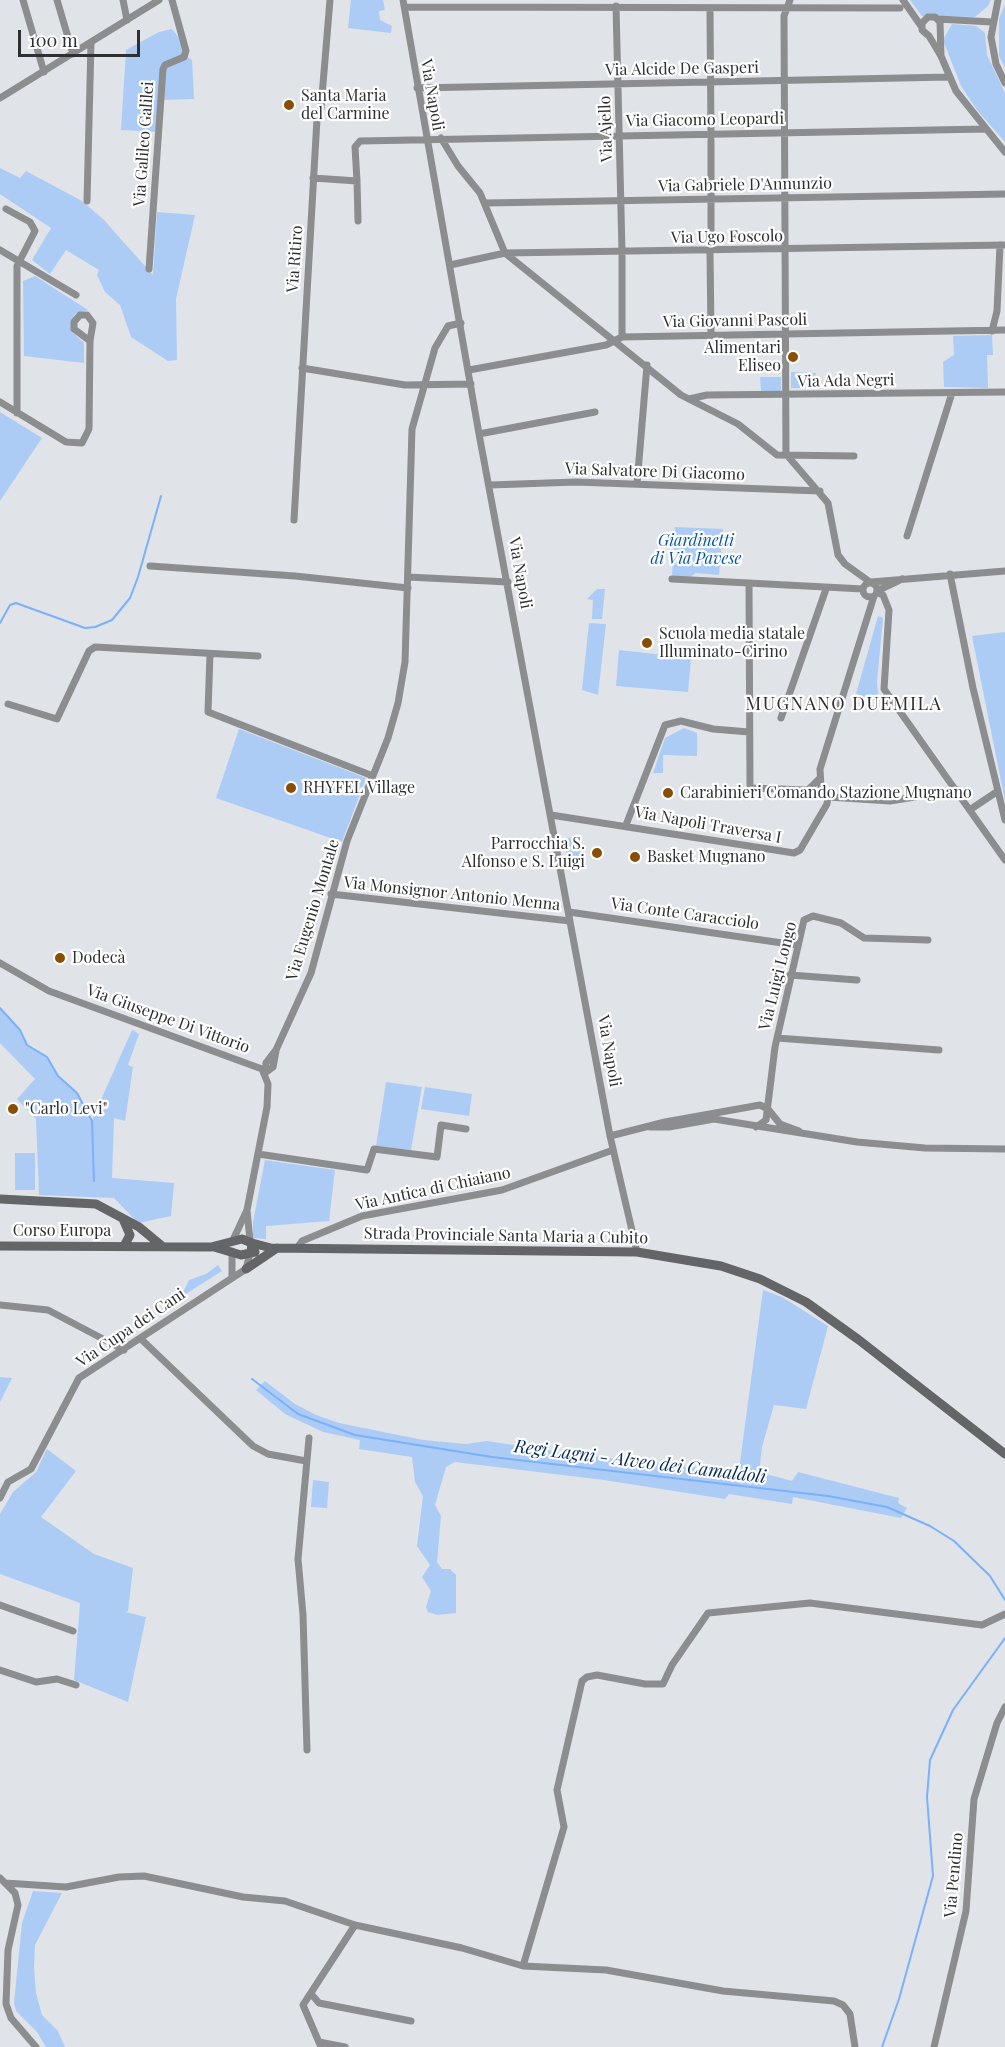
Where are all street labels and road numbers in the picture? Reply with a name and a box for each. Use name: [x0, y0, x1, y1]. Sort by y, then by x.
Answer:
street label: Via Napoli: [416, 58, 448, 132]
street label: Via Alcide De Gasperi: [605, 58, 759, 80]
street label: Via Galileo Galilei: [130, 81, 158, 207]
street label: Via Ajello: [595, 95, 617, 163]
street label: Via Giacomo Leopardi: [626, 109, 784, 131]
street label: Via Gabriele D'Annunzio: [658, 174, 832, 196]
street label: Via Ritiro: [283, 225, 307, 293]
street label: Via Ugo Foscolo: [671, 226, 783, 248]
street label: Via Giovanni Pascoli: [663, 310, 807, 332]
street label: Via Ada Negri: [797, 371, 895, 391]
street label: Via Salvatore Di Giacomo: [565, 459, 745, 485]
street label: Via Napoli: [504, 536, 536, 610]
street label: Via Napoli Traversa I: [633, 803, 783, 847]
street label: Via Eugenio Montale: [282, 837, 344, 983]
street label: Via Monsignor Antonio Menna: [343, 873, 561, 915]
street label: Via Conte Caracciolo: [610, 894, 760, 934]
street label: Via Luigi Longo: [755, 920, 801, 1032]
street label: Via Giuseppe Di Vittorio: [84, 981, 252, 1057]
street label: Via Napoli: [593, 1014, 625, 1088]
street label: Via Antica di Chiaiano: [354, 1163, 512, 1215]
street label: Corso Europa: [13, 1221, 111, 1241]
street label: Strada Provinciale Santa Maria a Cubito: [364, 1224, 648, 1248]
street label: Via Cupa dei Cani: [73, 1285, 189, 1371]
street label: Via Pendino: [941, 1832, 967, 1918]

